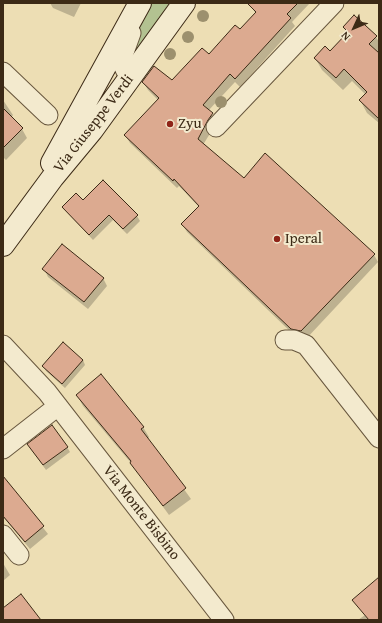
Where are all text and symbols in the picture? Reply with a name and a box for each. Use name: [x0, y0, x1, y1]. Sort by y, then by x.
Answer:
north arrow: [334, 8, 374, 48]
text: N: [337, 28, 354, 45]
street label: Via Giuseppe Verdi: [50, 71, 138, 177]
place label: Zyu: [178, 115, 202, 133]
marker: Zyu: [165, 119, 175, 129]
place label: Iperal: [285, 230, 322, 248]
marker: Iperal: [272, 234, 282, 244]
street label: Via Monte Bisbino: [98, 462, 184, 564]

